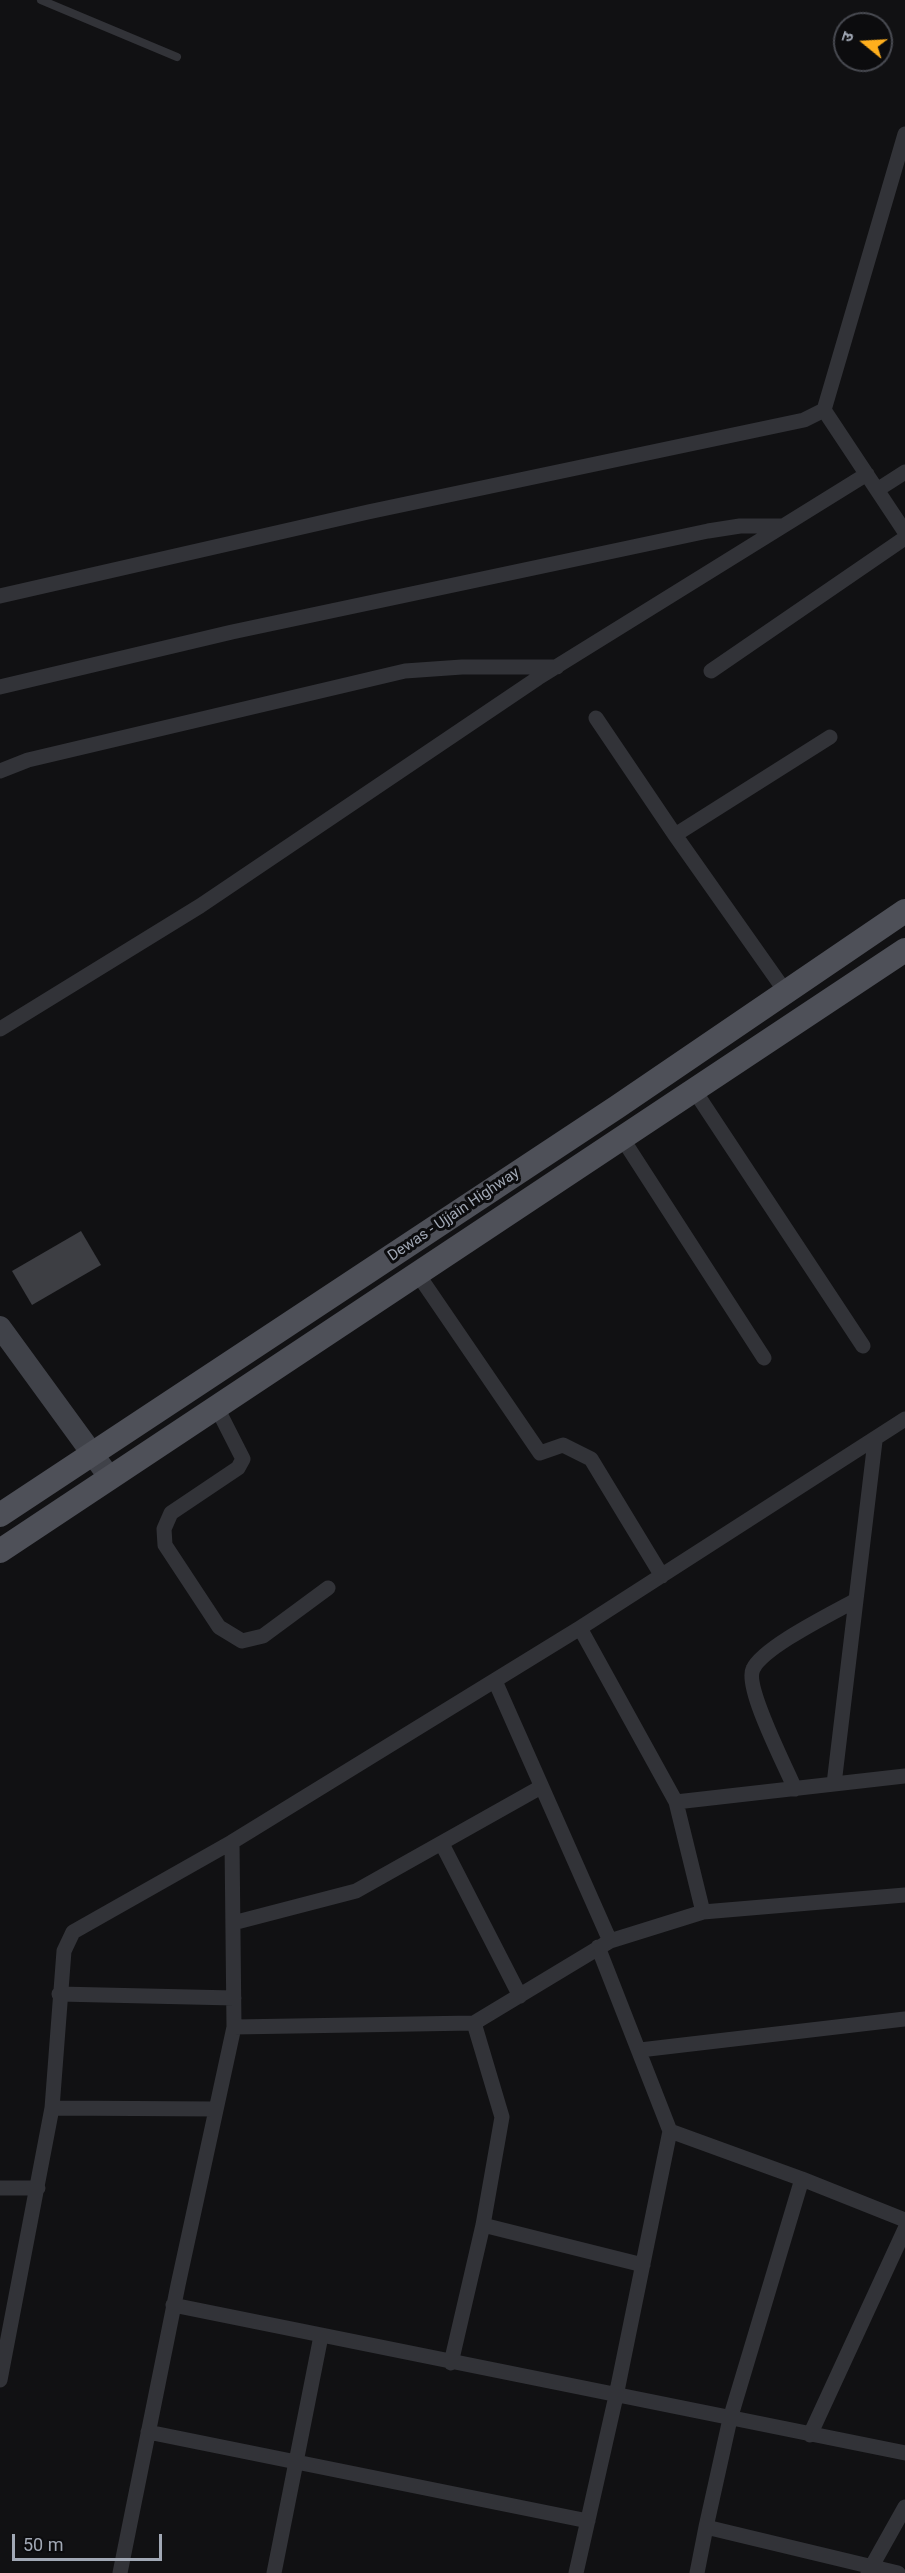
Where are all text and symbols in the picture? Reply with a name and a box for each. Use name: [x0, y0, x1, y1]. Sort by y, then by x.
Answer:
north arrow: [833, 12, 893, 72]
text: उ: [837, 30, 858, 44]
street label: Dewas - Ujjain Highway: [385, 1164, 523, 1266]
scale bar: [15, 2522, 165, 2560]
text: 50 m: [23, 2534, 63, 2555]

